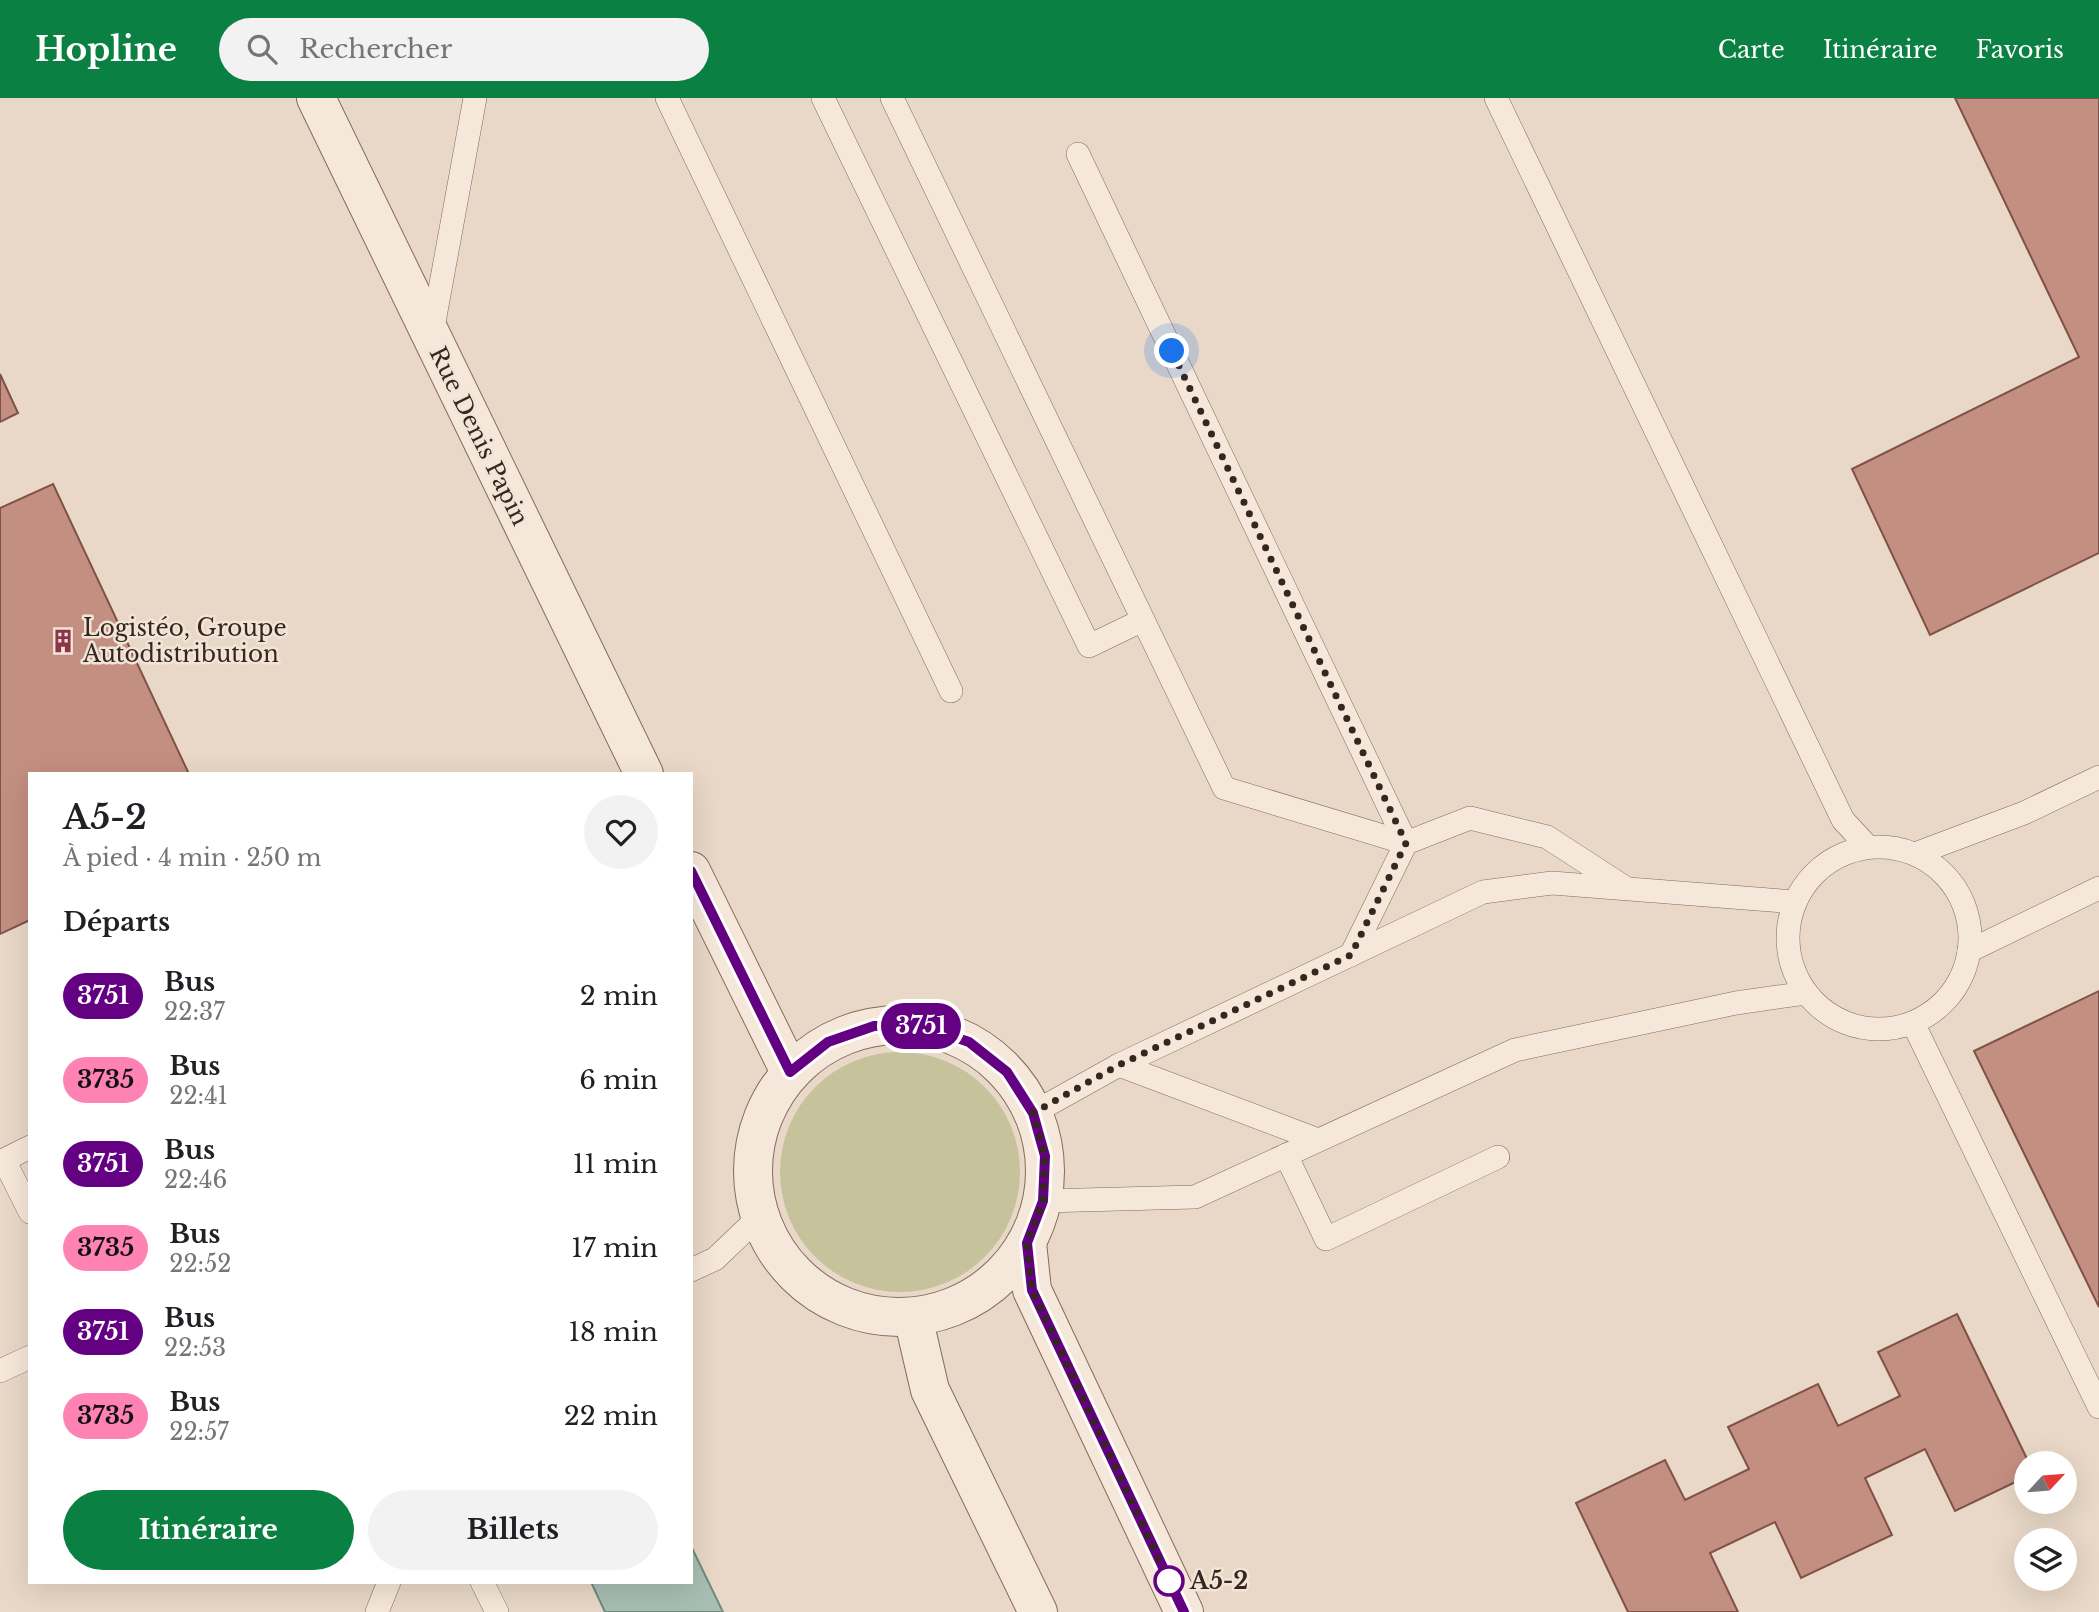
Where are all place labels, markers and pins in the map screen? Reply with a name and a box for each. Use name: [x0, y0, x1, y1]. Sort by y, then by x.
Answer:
place label: Logistéo, Groupe Autodistribution: [82, 614, 287, 668]
building icon: Logistéo, Groupe Autodistribution: [49, 627, 77, 655]
marker: A5-2: [1154, 1566, 1184, 1596]
place label: A5-2: [1189, 1567, 1248, 1595]

